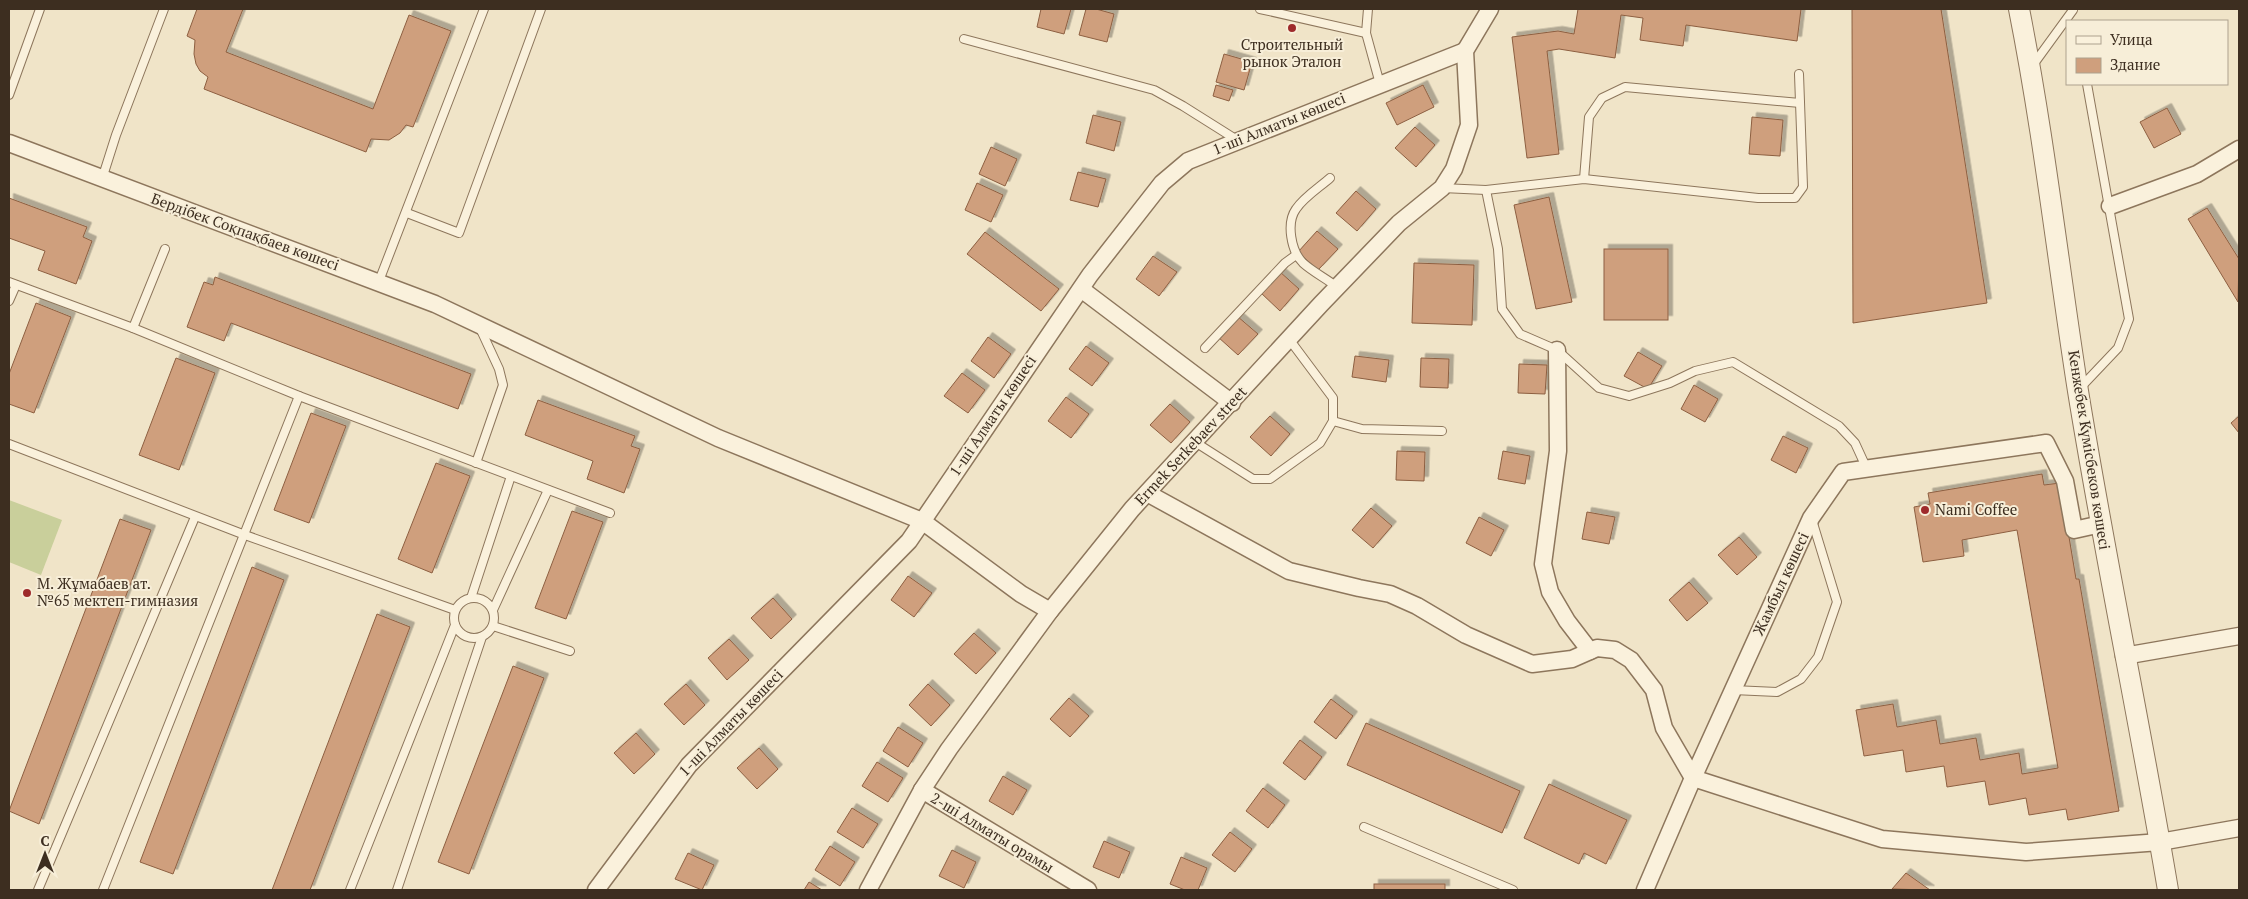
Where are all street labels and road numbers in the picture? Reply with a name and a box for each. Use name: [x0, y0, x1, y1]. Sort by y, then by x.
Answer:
street label: 1-ші Алматы көшесі: [1209, 87, 1348, 159]
street label: Бердібек Соқпақбаев көшесі: [149, 188, 342, 274]
street label: Кенжебек Күмісбеков көшесі: [2064, 349, 2116, 551]
street label: 1-ші Алматы көшесі: [944, 351, 1040, 480]
street label: Ermek Serkebaev street: [1130, 381, 1251, 509]
street label: Жамбыл көшесі: [1747, 529, 1813, 638]
street label: 1-ші Алматы көшесі: [674, 664, 787, 780]
street label: 2-ші Алматы орамы: [927, 787, 1058, 877]

